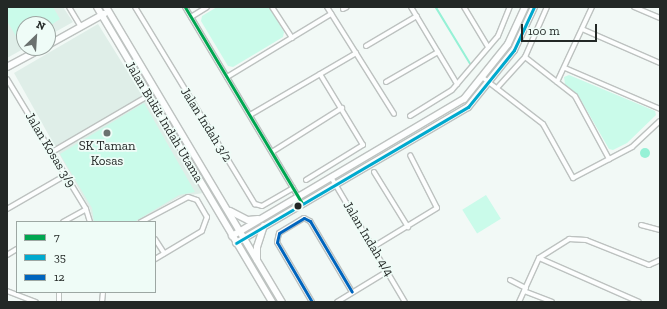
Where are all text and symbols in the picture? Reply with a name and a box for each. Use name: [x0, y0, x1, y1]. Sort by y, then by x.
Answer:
north arrow: [16, 16, 56, 56]
scale bar: [523, 16, 599, 42]
text: N: [34, 18, 47, 33]
text: 100 m: [528, 24, 560, 38]
street label: Jalan Bukit Indah Utama: [122, 59, 206, 185]
street label: Jalan Indah 3/2: [177, 85, 235, 165]
street label: Jalan Kosas 3/9: [22, 110, 78, 190]
marker: SK Taman Kosas: [102, 128, 112, 138]
place label: SK Taman Kosas: [78, 139, 136, 170]
street label: Jalan Indah 4/4: [339, 199, 397, 279]
unlabelled marker: [293, 201, 303, 211]
legend: [16, 221, 156, 293]
text: 7: [54, 230, 60, 244]
text: 35: [54, 250, 66, 264]
text: 12: [54, 270, 65, 284]

